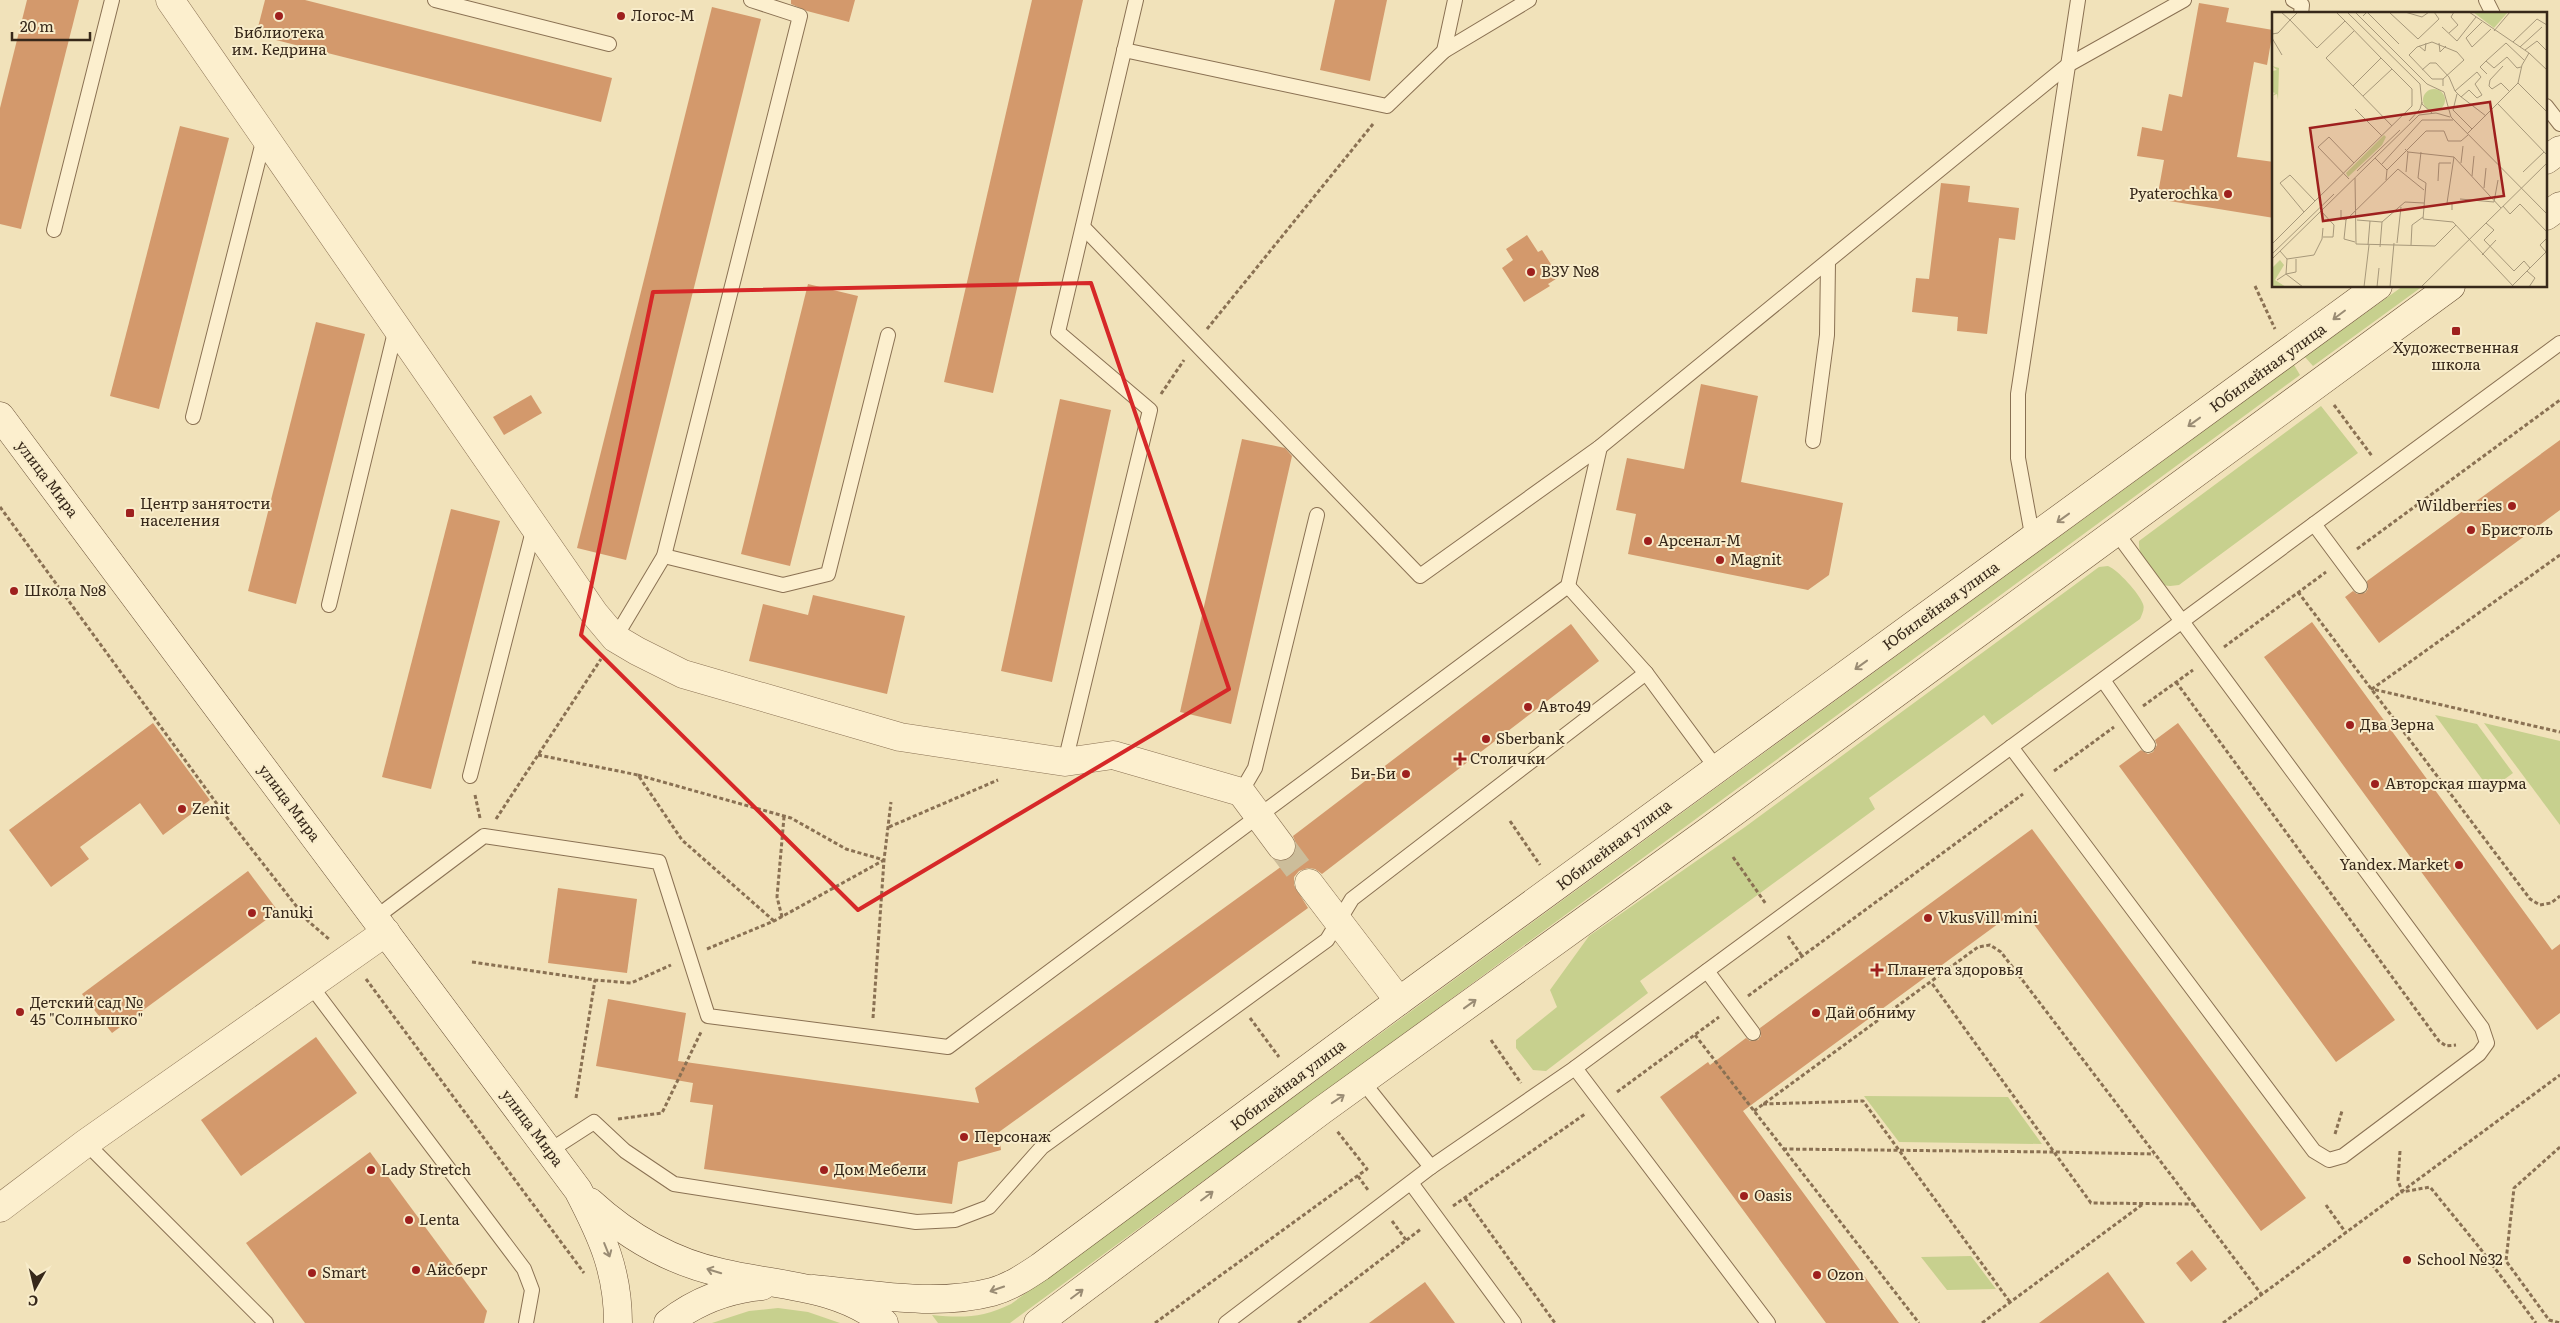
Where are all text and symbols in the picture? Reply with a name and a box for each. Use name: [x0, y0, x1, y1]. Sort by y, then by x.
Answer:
place label: Логос-М: [631, 3, 695, 26]
scale bar: [12, 10, 90, 42]
marker: Библиотека им. Кедрина: [273, 10, 285, 22]
marker: Логос-М: [615, 10, 627, 22]
inset map: [2272, 12, 2548, 288]
text: 20 m: [20, 14, 54, 37]
place label: Библиотека им. Кедрина: [232, 20, 327, 60]
place label: Pyaterochka: [2129, 181, 2219, 204]
marker: Pyaterochka: [2222, 188, 2234, 200]
place label: ВЗУ №8: [1541, 259, 1599, 282]
marker: ВЗУ №8: [1525, 266, 1537, 278]
one-way arrow: [2333, 310, 2346, 321]
street label: Юбилейная улица: [2204, 316, 2331, 417]
marker: Художественная школа: [2450, 325, 2462, 337]
place label: Художественная школа: [2393, 335, 2519, 375]
one-way arrow: [2187, 417, 2201, 427]
street label: улица Мира: [11, 435, 86, 522]
place label: Центр занятости населения: [140, 491, 271, 531]
place label: Wildberries: [2417, 493, 2502, 516]
marker: Wildberries: [2506, 500, 2518, 512]
marker: Центр занятости населения: [124, 507, 136, 519]
one-way arrow: [2056, 513, 2070, 523]
place label: Бристоль: [2481, 517, 2553, 540]
marker: Бристоль: [2465, 524, 2477, 536]
place label: Арсенал-М: [1658, 528, 1741, 551]
marker: Арсенал-М: [1642, 535, 1654, 547]
place label: Magnit: [1730, 547, 1782, 570]
marker: Magnit: [1714, 554, 1726, 566]
street label: Юбилейная улица: [1877, 554, 2004, 655]
place label: Школа №8: [24, 578, 106, 601]
marker: Школа №8: [8, 585, 20, 597]
one-way arrow: [1854, 660, 1868, 670]
place label: Авто49: [1538, 694, 1591, 717]
marker: Авто49: [1522, 701, 1534, 713]
place label: Два Зерна: [2360, 712, 2435, 735]
marker: Два Зерна: [2344, 719, 2356, 731]
place label: Sberbank: [1496, 726, 1565, 749]
marker: Sberbank: [1480, 733, 1492, 745]
place label: Столички: [1470, 746, 1546, 769]
marker: Столички: [1454, 753, 1466, 765]
street label: улица Мира: [253, 759, 328, 846]
place label: Би-Би: [1350, 761, 1396, 784]
marker: Би-Би: [1400, 768, 1412, 780]
place label: Авторская шаурма: [2385, 771, 2528, 794]
marker: Авторская шаурма: [2369, 778, 2381, 790]
street label: Юбилейная улица: [1551, 792, 1676, 895]
place label: Zenit: [192, 796, 230, 819]
marker: Zenit: [176, 803, 188, 815]
place label: Yandex.Market: [2340, 852, 2449, 875]
marker: Yandex.Market: [2453, 859, 2465, 871]
place label: Tanuki: [262, 900, 313, 923]
place label: VkusVill mini: [1938, 905, 2038, 928]
marker: Tanuki: [246, 907, 258, 919]
marker: VkusVill mini: [1922, 912, 1934, 924]
place label: Планета здоровья: [1887, 957, 2024, 980]
marker: Планета здоровья: [1871, 964, 1883, 976]
place label: Детский сад № 45 "Солнышко": [30, 990, 144, 1030]
one-way arrow: [1463, 999, 1477, 1009]
place label: Дай обниму: [1826, 1000, 1916, 1023]
marker: Детский сад № 45 "Солнышко": [14, 1006, 26, 1018]
marker: Дай обниму: [1810, 1007, 1822, 1019]
street label: Юбилейная улица: [1225, 1032, 1350, 1135]
street label: улица Мира: [496, 1084, 571, 1171]
one-way arrow: [1331, 1094, 1345, 1104]
place label: Персонаж: [974, 1124, 1051, 1147]
marker: Персонаж: [958, 1131, 970, 1143]
place label: Lady Stretch: [381, 1157, 471, 1180]
place label: Дом Мебели: [834, 1157, 927, 1180]
marker: Lady Stretch: [365, 1164, 377, 1176]
marker: Дом Мебели: [818, 1164, 830, 1176]
place label: Oasis: [1754, 1183, 1792, 1206]
one-way arrow: [1200, 1190, 1213, 1201]
marker: Oasis: [1738, 1190, 1750, 1202]
place label: Lenta: [419, 1207, 461, 1230]
marker: Lenta: [403, 1214, 415, 1226]
one-way arrow: [603, 1242, 612, 1257]
place label: School №32: [2417, 1247, 2503, 1270]
marker: School №32: [2401, 1254, 2413, 1266]
place label: Айсберг: [426, 1257, 488, 1280]
place label: Smart: [322, 1260, 367, 1283]
place label: Ozon: [1827, 1262, 1864, 1285]
north arrow: [10, 1263, 60, 1313]
marker: Айсберг: [410, 1264, 422, 1276]
one-way arrow: [706, 1265, 722, 1275]
marker: Smart: [306, 1267, 318, 1279]
marker: Ozon: [1811, 1269, 1823, 1281]
one-way arrow: [989, 1285, 1005, 1295]
one-way arrow: [1070, 1289, 1084, 1299]
text: С: [27, 1291, 39, 1312]

